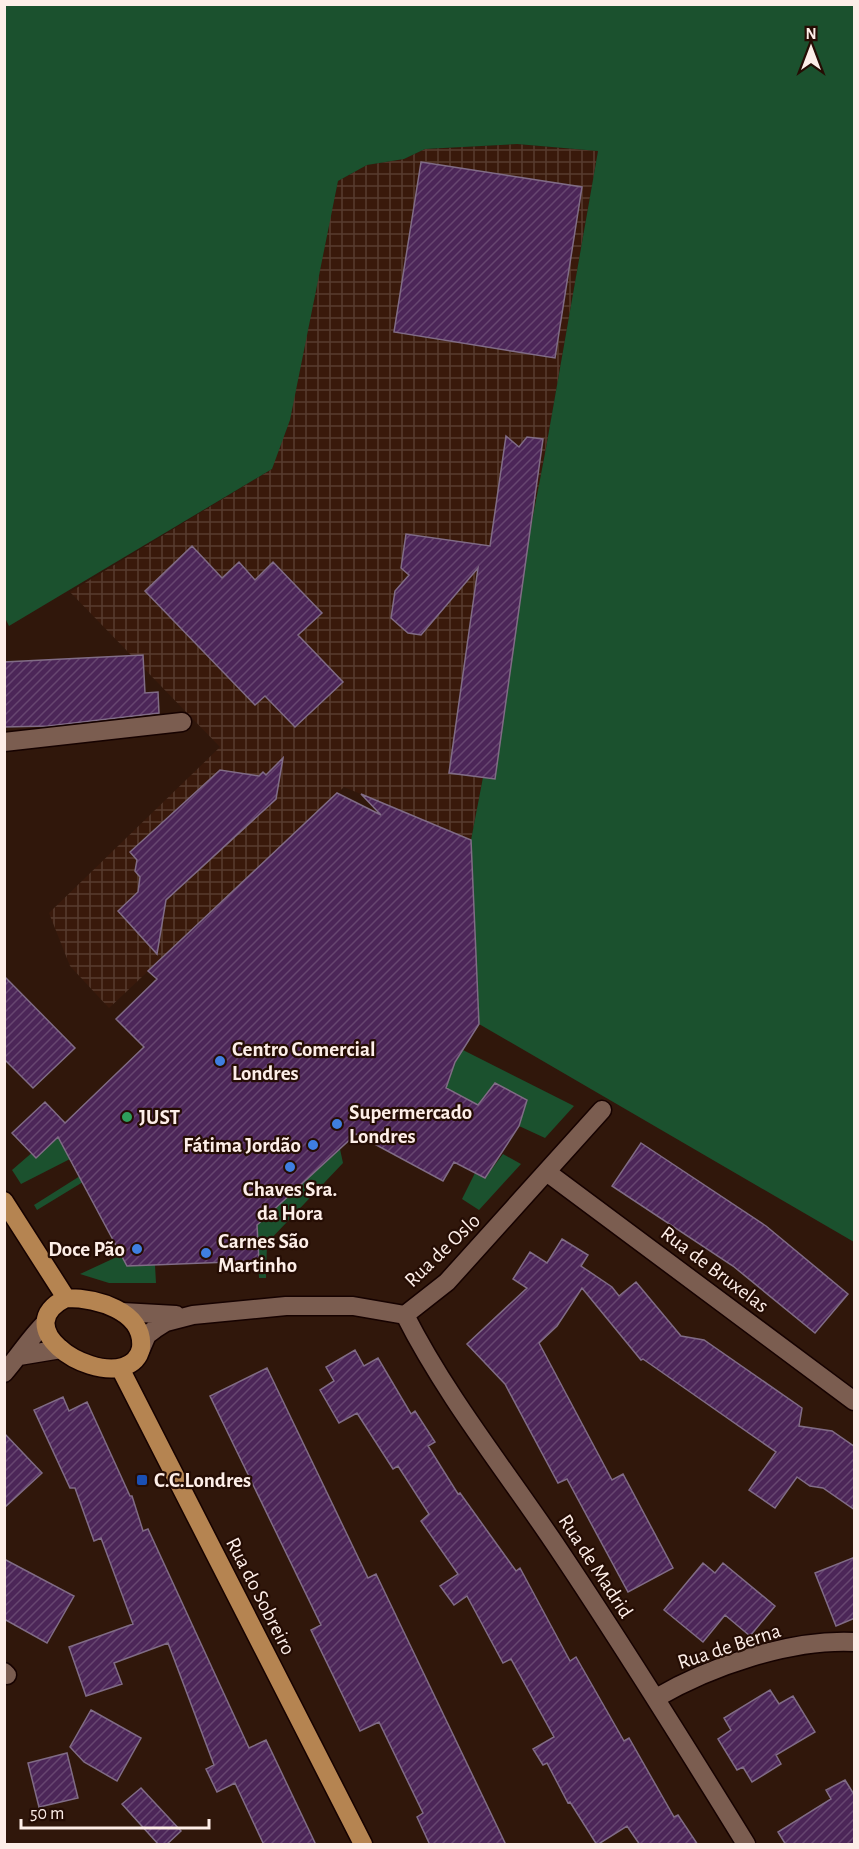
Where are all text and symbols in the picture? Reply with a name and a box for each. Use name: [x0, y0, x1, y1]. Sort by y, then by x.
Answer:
north arrow: [781, 18, 841, 78]
text: N: [805, 26, 817, 42]
place label: Centro Comercial Londres: [232, 1039, 376, 1084]
marker: Centro Comercial Londres: [213, 1054, 227, 1068]
place label: Supermercado Londres: [349, 1102, 472, 1147]
place label: JUST: [139, 1107, 181, 1128]
marker: JUST: [120, 1110, 134, 1124]
marker: Supermercado Londres: [330, 1117, 344, 1131]
place label: Fátima Jordão: [183, 1135, 301, 1156]
marker: Fátima Jordão: [306, 1138, 320, 1152]
marker: Chaves Sra. da Hora: [283, 1160, 297, 1174]
place label: Chaves Sra. da Hora: [243, 1179, 337, 1224]
street label: Rua de Oslo: [401, 1210, 484, 1291]
street label: Rua de Bruxelas: [657, 1222, 772, 1317]
place label: Carnes São Martinho: [218, 1231, 309, 1276]
place label: Doce Pão: [48, 1239, 125, 1260]
marker: Doce Pão: [130, 1242, 144, 1256]
marker: Carnes São Martinho: [199, 1246, 213, 1260]
place label: C.C.Londres: [154, 1470, 251, 1491]
marker: C.C.Londres: [135, 1473, 149, 1487]
street label: Rua de Madrid: [554, 1511, 637, 1622]
street label: Rua do Sobreiro: [222, 1534, 299, 1658]
street label: Rua de Berna: [675, 1620, 784, 1673]
scale bar: [21, 1792, 208, 1830]
text: 50 m: [30, 1805, 64, 1823]

